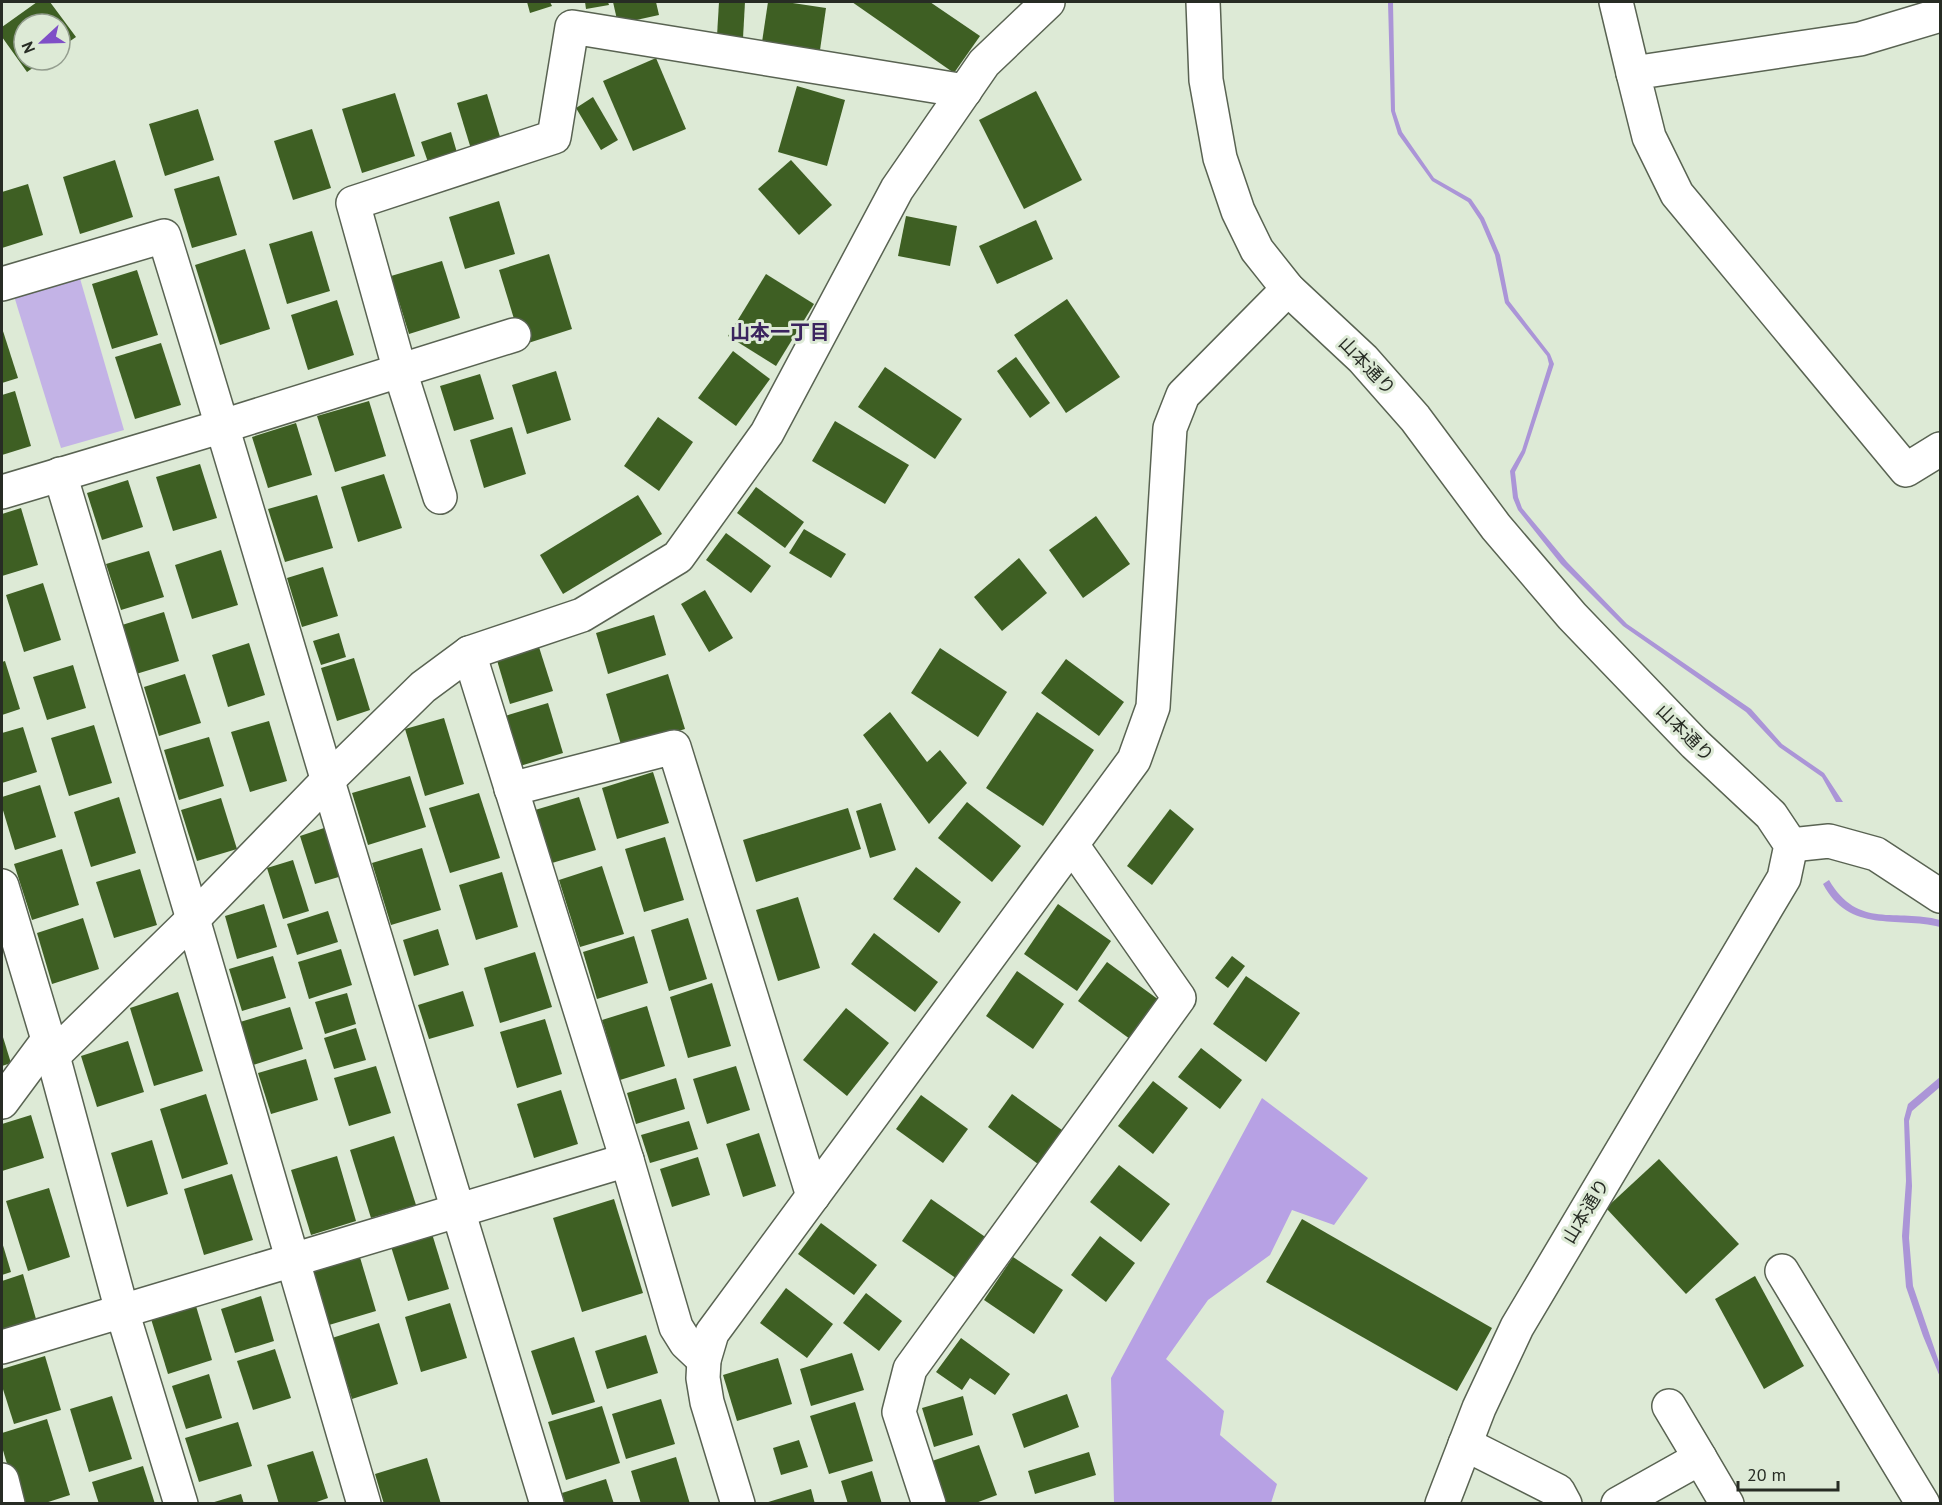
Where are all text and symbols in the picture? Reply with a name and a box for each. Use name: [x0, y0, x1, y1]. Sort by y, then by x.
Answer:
north arrow: [12, 12, 72, 72]
text: N: [17, 39, 39, 56]
district label: 山本一丁目: [730, 319, 830, 345]
street label: 山本通り: [1334, 332, 1401, 400]
street label: 山本通り: [1652, 699, 1719, 766]
street label: 山本通り: [1557, 1174, 1614, 1248]
scale bar: [1738, 1454, 1838, 1492]
text: 20 m: [1747, 1463, 1786, 1486]

